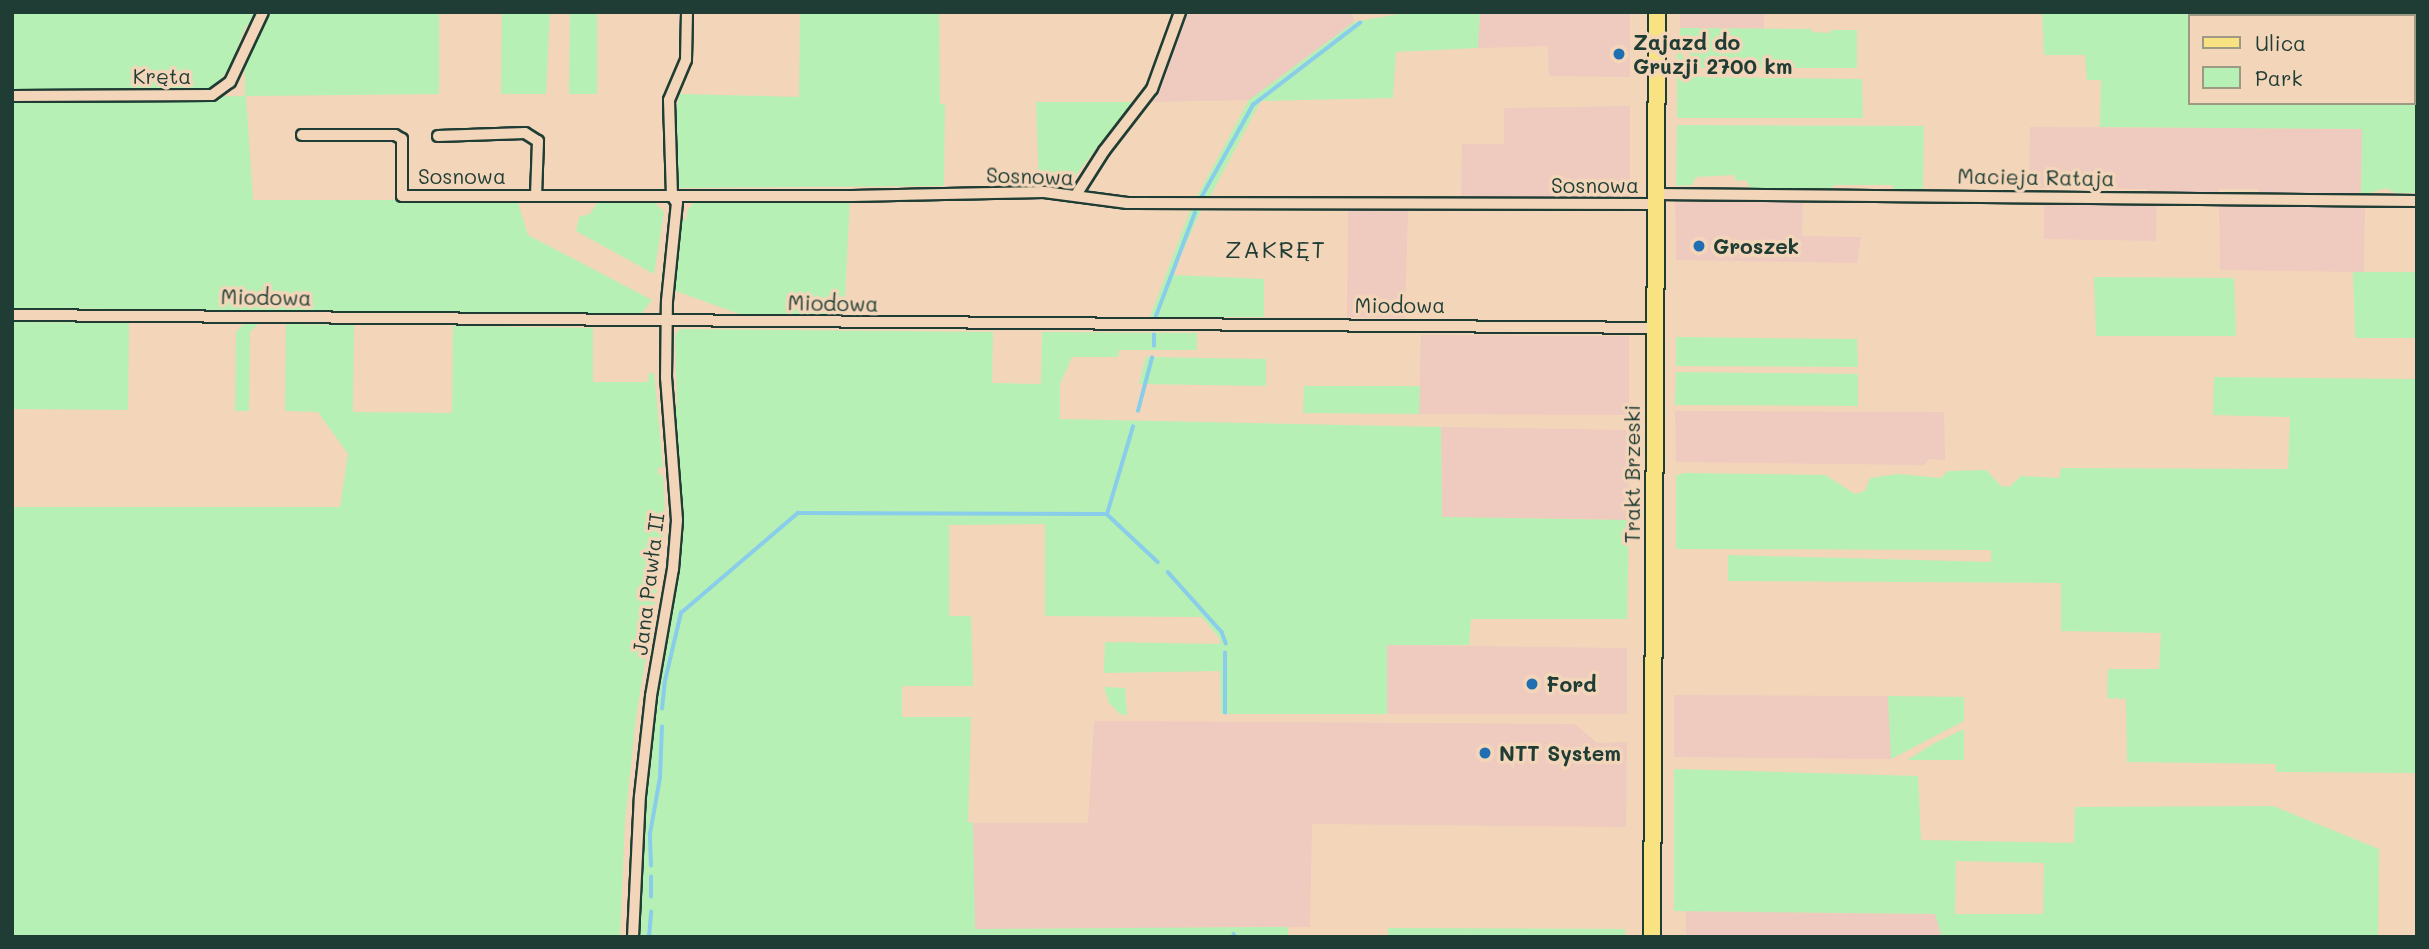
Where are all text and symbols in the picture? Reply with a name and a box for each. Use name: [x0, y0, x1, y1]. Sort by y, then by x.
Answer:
legend: [2188, 14, 2415, 105]
place label: Zajazd do Gruzji 2700 km: [1633, 29, 1793, 79]
text: Ulica: [2255, 29, 2306, 56]
marker: Zajazd do Gruzji 2700 km: [1611, 46, 1627, 62]
street label: Kręta: [133, 63, 191, 89]
text: Park: [2255, 64, 2303, 91]
street label: Sosnowa: [986, 162, 1074, 190]
street label: Sosnowa: [418, 163, 506, 189]
street label: Macieja Rataja: [1957, 163, 2115, 191]
street label: Sosnowa: [1551, 172, 1639, 198]
place label: Groszek: [1713, 233, 1799, 259]
district label: ZAKRĘT: [1226, 235, 1326, 263]
marker: Groszek: [1691, 238, 1707, 254]
street label: Miodowa: [220, 284, 312, 310]
street label: Miodowa: [787, 290, 879, 316]
street label: Miodowa: [1355, 292, 1445, 318]
street label: Trakt Brzeski: [1619, 405, 1645, 543]
street label: Jana Pawła II: [627, 512, 669, 656]
place label: Ford: [1546, 671, 1596, 697]
marker: Ford: [1524, 676, 1540, 692]
place label: NTT System: [1499, 740, 1621, 766]
marker: NTT System: [1477, 745, 1493, 761]

